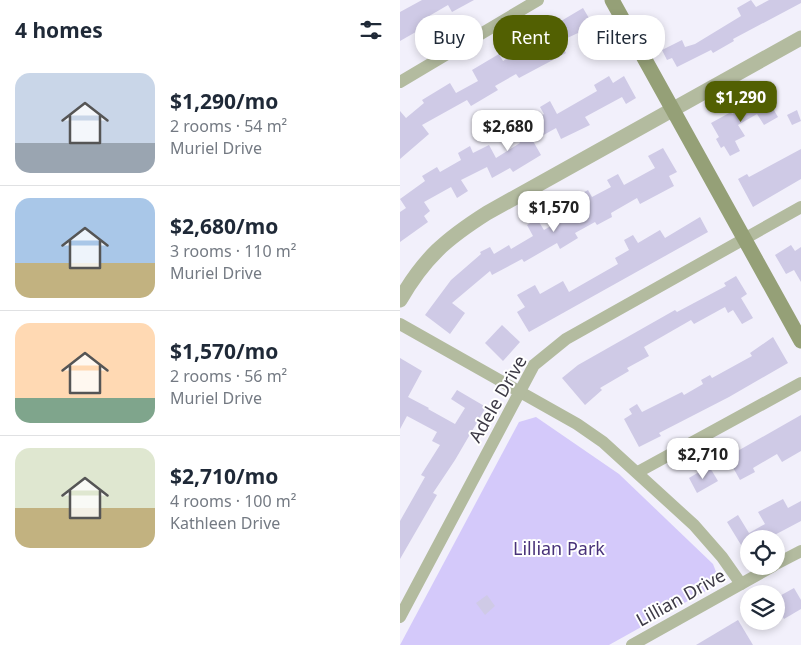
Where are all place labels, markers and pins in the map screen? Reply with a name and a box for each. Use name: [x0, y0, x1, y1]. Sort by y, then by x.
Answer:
pin: $1,290: [700, 80, 782, 123]
pin: $2,680: [467, 110, 549, 152]
pin: $1,570: [513, 190, 595, 233]
pin: $2,710: [662, 438, 744, 480]

